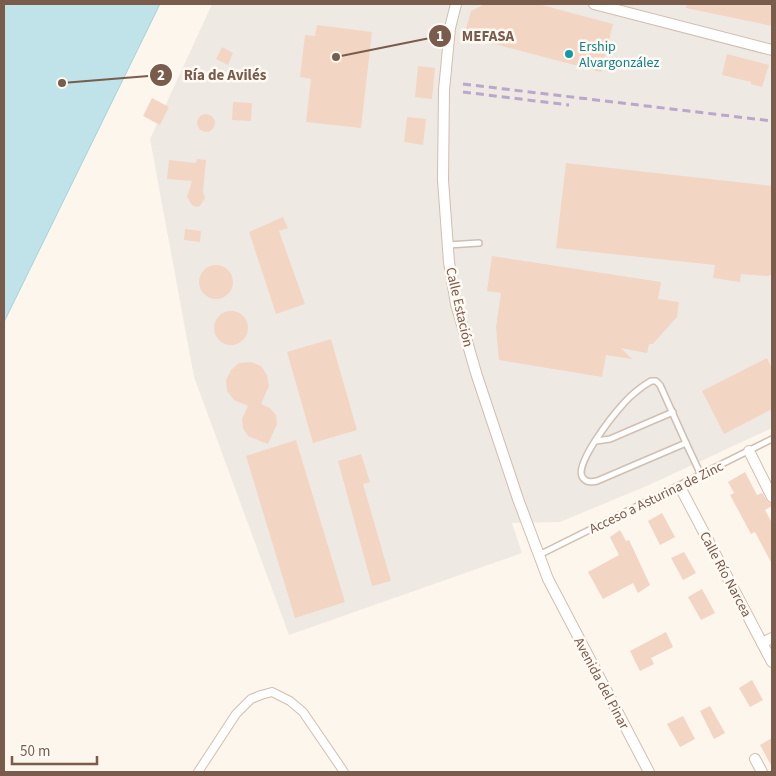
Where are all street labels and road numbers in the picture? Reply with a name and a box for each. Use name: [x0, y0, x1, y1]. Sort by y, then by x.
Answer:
street label: Calle Estación: [440, 265, 478, 349]
street label: Acceso a Asturina de Zinc: [586, 456, 727, 539]
street label: Calle Río Narcea: [694, 528, 756, 621]
street label: Avenida del Pinar: [568, 634, 634, 733]

